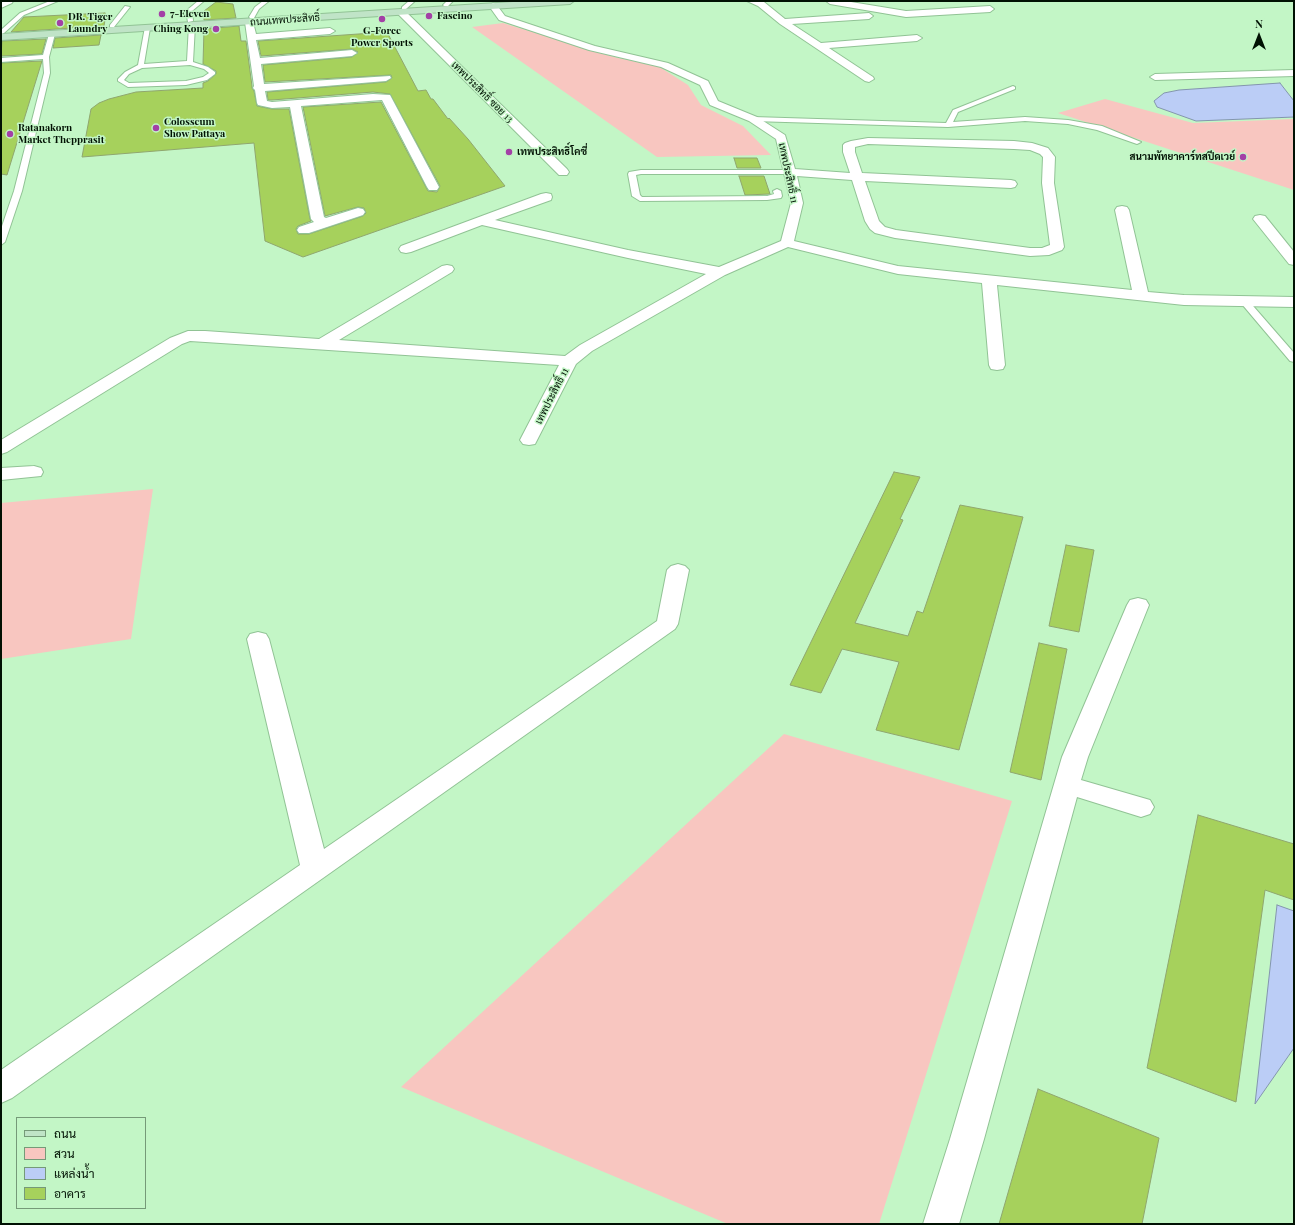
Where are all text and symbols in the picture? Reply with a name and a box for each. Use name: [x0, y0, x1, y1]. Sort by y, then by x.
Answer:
place label: 7-Eleven: [170, 8, 210, 20]
marker: 7-Eleven: [157, 9, 167, 19]
place label: Fascino: [437, 10, 472, 22]
place label: DR. Tiger Laundry: [68, 11, 112, 34]
marker: Fascino: [424, 11, 434, 21]
street label: ถนนเทพประสิทธิ์: [250, 12, 320, 28]
marker: G-Force Power Sports: [377, 14, 387, 24]
north arrow: [1239, 16, 1279, 56]
text: N: [1255, 16, 1263, 31]
marker: DR. Tiger Laundry: [55, 18, 65, 28]
place label: Ching Kong: [154, 23, 208, 35]
marker: Ching Kong: [211, 24, 221, 34]
place label: G-Force Power Sports: [351, 25, 413, 48]
street label: เทพประสิทธิ์ ซอย 13: [449, 59, 515, 125]
place label: Colosseum Show Pattaya: [164, 116, 225, 140]
place label: Ratanakorn Market Thepprasit: [18, 122, 104, 146]
marker: Colosseum Show Pattaya: [151, 123, 161, 133]
marker: Ratanakorn Market Thepprasit: [5, 129, 15, 139]
street label: เทพประสิทธิ์ 11: [776, 142, 800, 204]
place label: เทพประสิทธิ์โคซี่: [517, 146, 587, 158]
marker: เทพประสิทธิ์โคซี่: [504, 147, 514, 157]
place label: สนามพัทยาคาร์ทสปีดเวย์: [1130, 151, 1235, 163]
marker: สนามพัทยาคาร์ทสปีดเวย์: [1238, 152, 1248, 162]
street label: เทพประสิทธิ์ 11: [533, 366, 571, 426]
legend: [16, 1117, 146, 1209]
text: ถนน: [54, 1125, 76, 1141]
text: สวน: [54, 1145, 75, 1161]
text: แหล่งน้ำ: [54, 1165, 94, 1181]
text: อาคาร: [54, 1185, 86, 1201]

